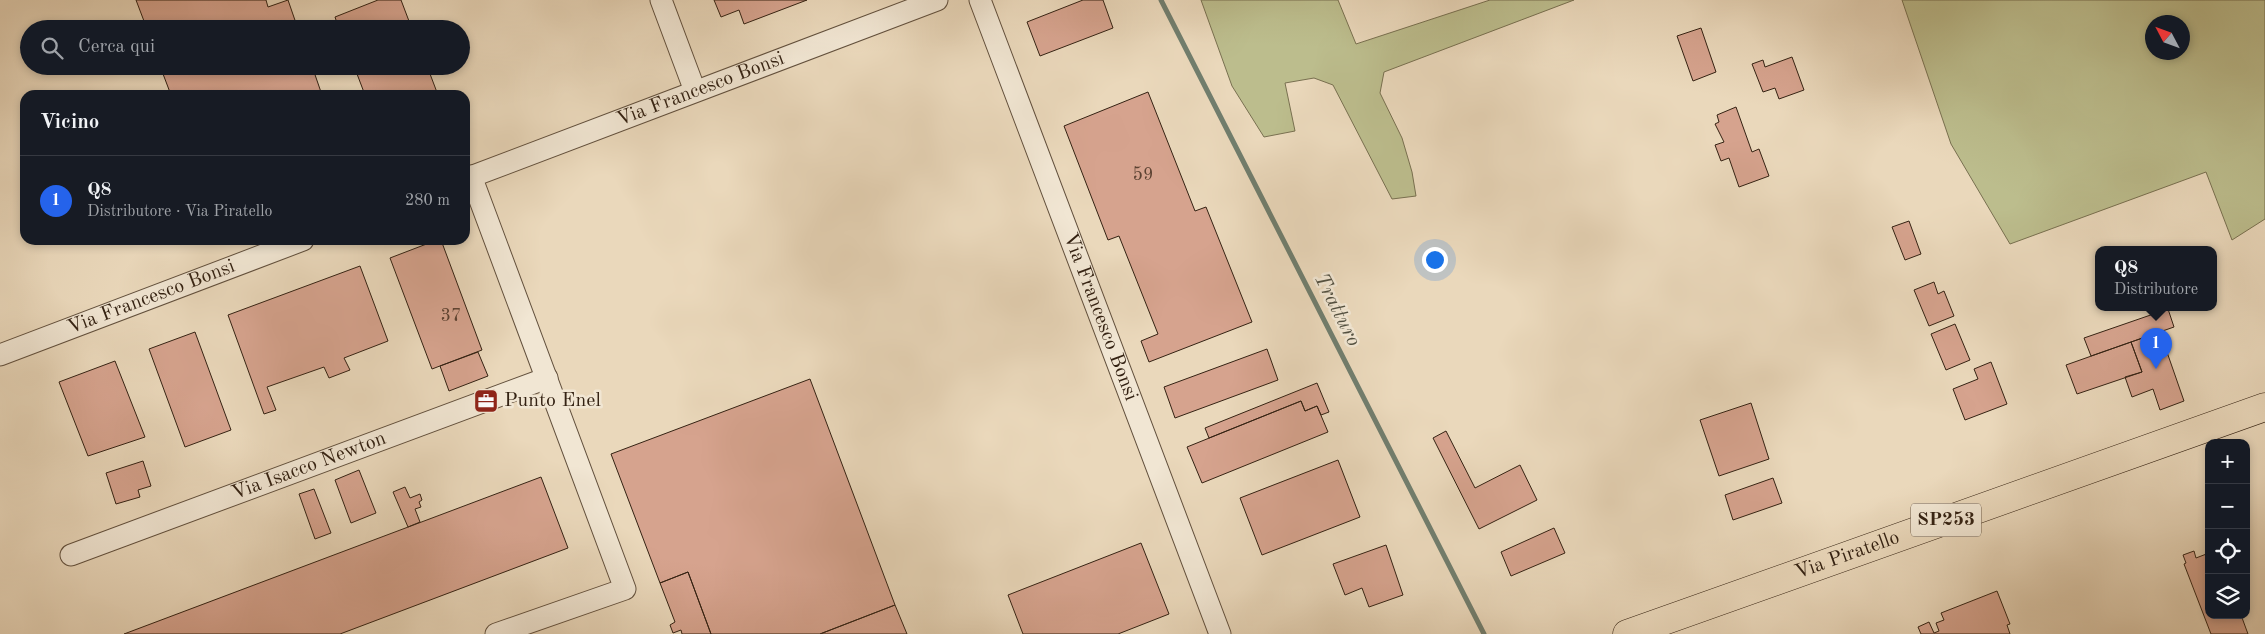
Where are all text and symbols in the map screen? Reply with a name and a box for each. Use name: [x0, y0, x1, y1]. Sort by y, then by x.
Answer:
north arrow: [2145, 15, 2190, 60]
search box: [20, 20, 470, 75]
icon: search: [38, 34, 66, 62]
text: Cerca qui: [78, 38, 155, 57]
street label: Via Francesco Bonsi: [614, 49, 787, 130]
text: Vicino: [40, 112, 99, 133]
house number: 59: [1133, 166, 1153, 184]
text: Q8: [87, 181, 112, 200]
text: 1: [51, 193, 61, 209]
text: 280 m: [405, 193, 450, 209]
text: Distributore · Via Piratello: [87, 204, 272, 220]
street label: Via Francesco Bonsi: [1059, 231, 1141, 404]
popup: [2095, 246, 2217, 311]
your location: [1422, 247, 1448, 273]
street label: Via Francesco Bonsi: [65, 257, 238, 338]
text: Q8: [2114, 259, 2138, 278]
water label: Tratturo: [1310, 270, 1364, 350]
text: Distributore: [2114, 282, 2198, 298]
house number: 37: [441, 307, 461, 325]
pin: 1: [2140, 328, 2172, 369]
office icon: Punto Enel: [473, 388, 499, 414]
place label: Punto Enel: [504, 391, 601, 411]
street label: Via Isacco Newton: [229, 429, 389, 504]
map controls: [2205, 439, 2250, 619]
button: +: [2205, 439, 2250, 484]
button: −: [2205, 484, 2250, 529]
road number: SP253: [1911, 504, 1981, 536]
street label: Via Piratello: [1793, 528, 1902, 583]
button: locate: [2205, 529, 2250, 574]
button: layers: [2205, 574, 2250, 619]

